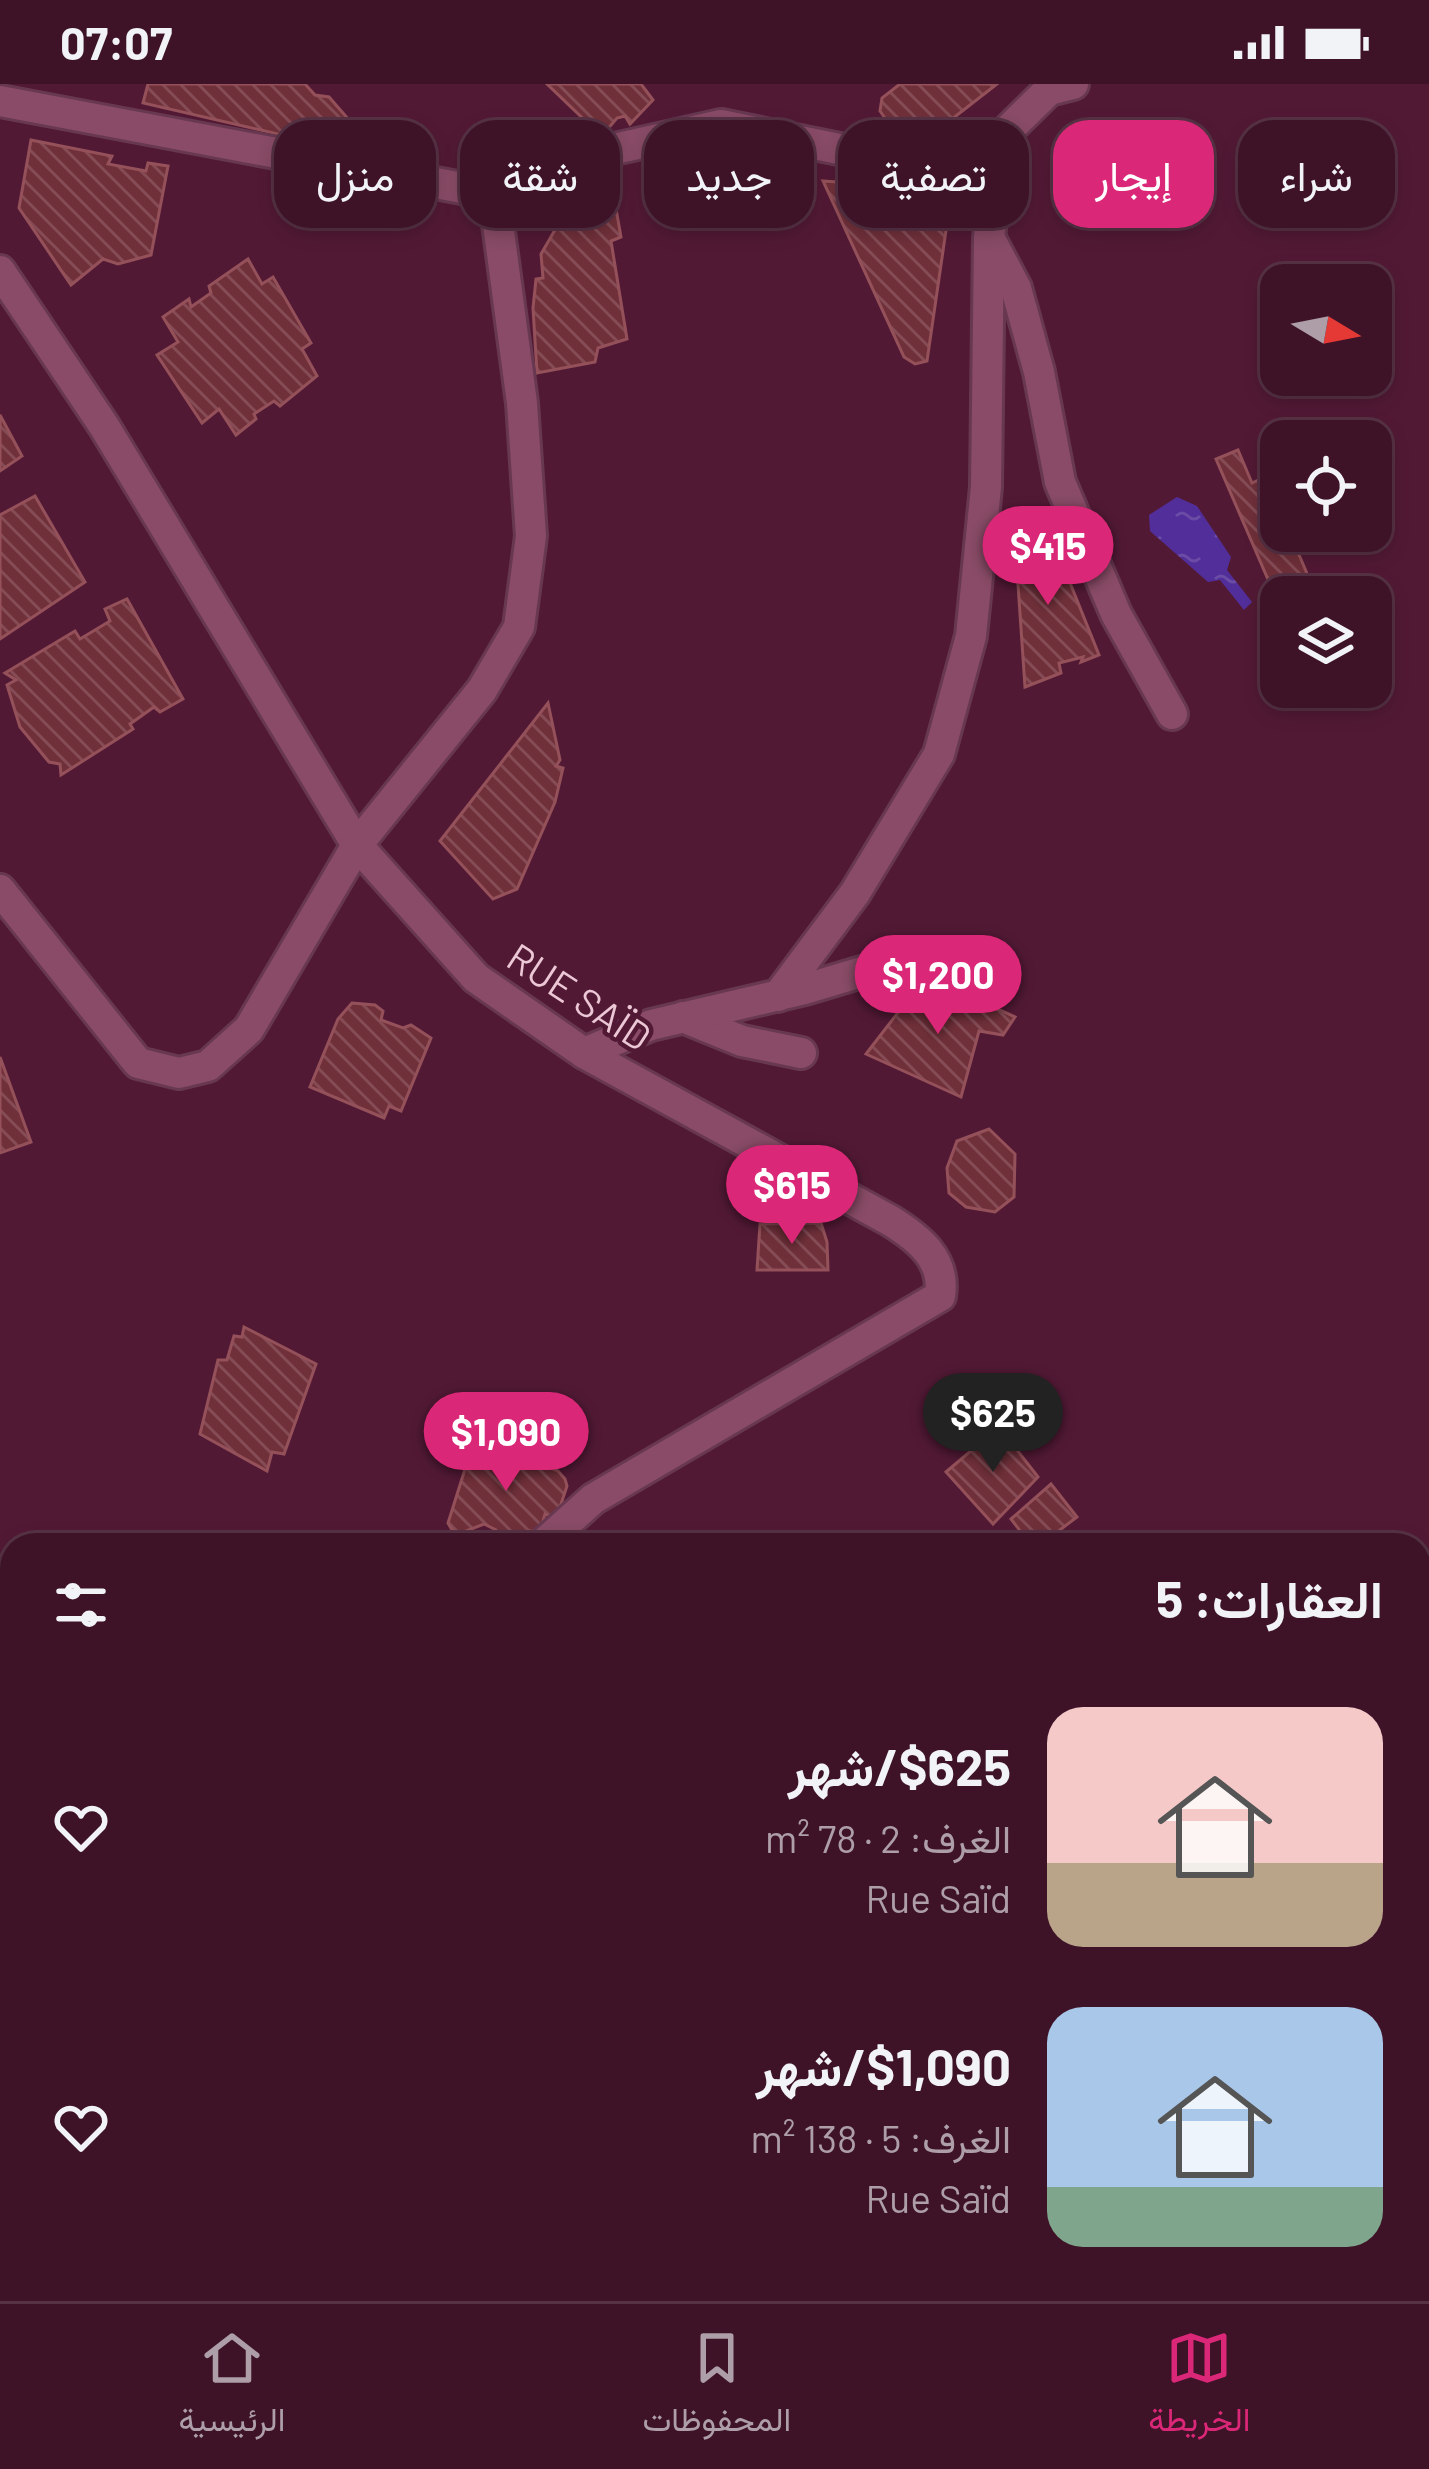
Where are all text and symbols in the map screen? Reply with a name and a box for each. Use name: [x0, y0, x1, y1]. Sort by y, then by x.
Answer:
text: 07:07: [60, 15, 172, 69]
chip: منزل: [274, 120, 436, 228]
chip: شقة: [460, 120, 620, 228]
chip: جديد: [644, 120, 814, 228]
chip: تصفية: [838, 120, 1029, 228]
chip: إيجار: [1053, 120, 1214, 228]
chip: شراء: [1238, 120, 1395, 228]
north arrow: [1260, 264, 1392, 396]
map controls: [1260, 264, 1392, 708]
button: locate: [1260, 420, 1392, 552]
pin: $415: [977, 506, 1119, 608]
text: $415: [1010, 521, 1087, 568]
button: layers: [1260, 576, 1392, 708]
street label: RUE SAÏD: [499, 932, 660, 1059]
pin: $1,200: [840, 935, 1036, 1037]
text: $1,200: [882, 950, 994, 997]
pin: $615: [721, 1145, 863, 1247]
text: $615: [753, 1160, 831, 1207]
pin: $625: [922, 1373, 1064, 1475]
text: $625: [950, 1388, 1036, 1435]
pin: $1,090: [408, 1392, 604, 1494]
text: $1,090: [451, 1407, 561, 1454]
text: العقارات: 5: [1156, 1567, 1383, 1628]
icon: filters: [48, 1572, 114, 1638]
text: $625/شهر: [788, 1735, 1011, 1796]
icon: home: [1143, 1755, 1287, 1899]
icon: heart: [48, 1794, 114, 1860]
text: الغرف: 2 · 78 m²: [765, 1814, 1011, 1861]
text: Rue Saïd: [865, 1874, 1011, 1921]
text: $1,090/شهر: [756, 2035, 1011, 2096]
icon: home: [1143, 2055, 1287, 2199]
icon: heart: [48, 2094, 114, 2160]
text: الغرف: 5 · 138 m²: [750, 2114, 1011, 2161]
text: Rue Saïd: [865, 2174, 1011, 2221]
tab: الرئيسية: [179, 2325, 285, 2449]
tab: المحفوظات: [642, 2325, 791, 2449]
tab: الخريطة: [1148, 2325, 1250, 2449]

